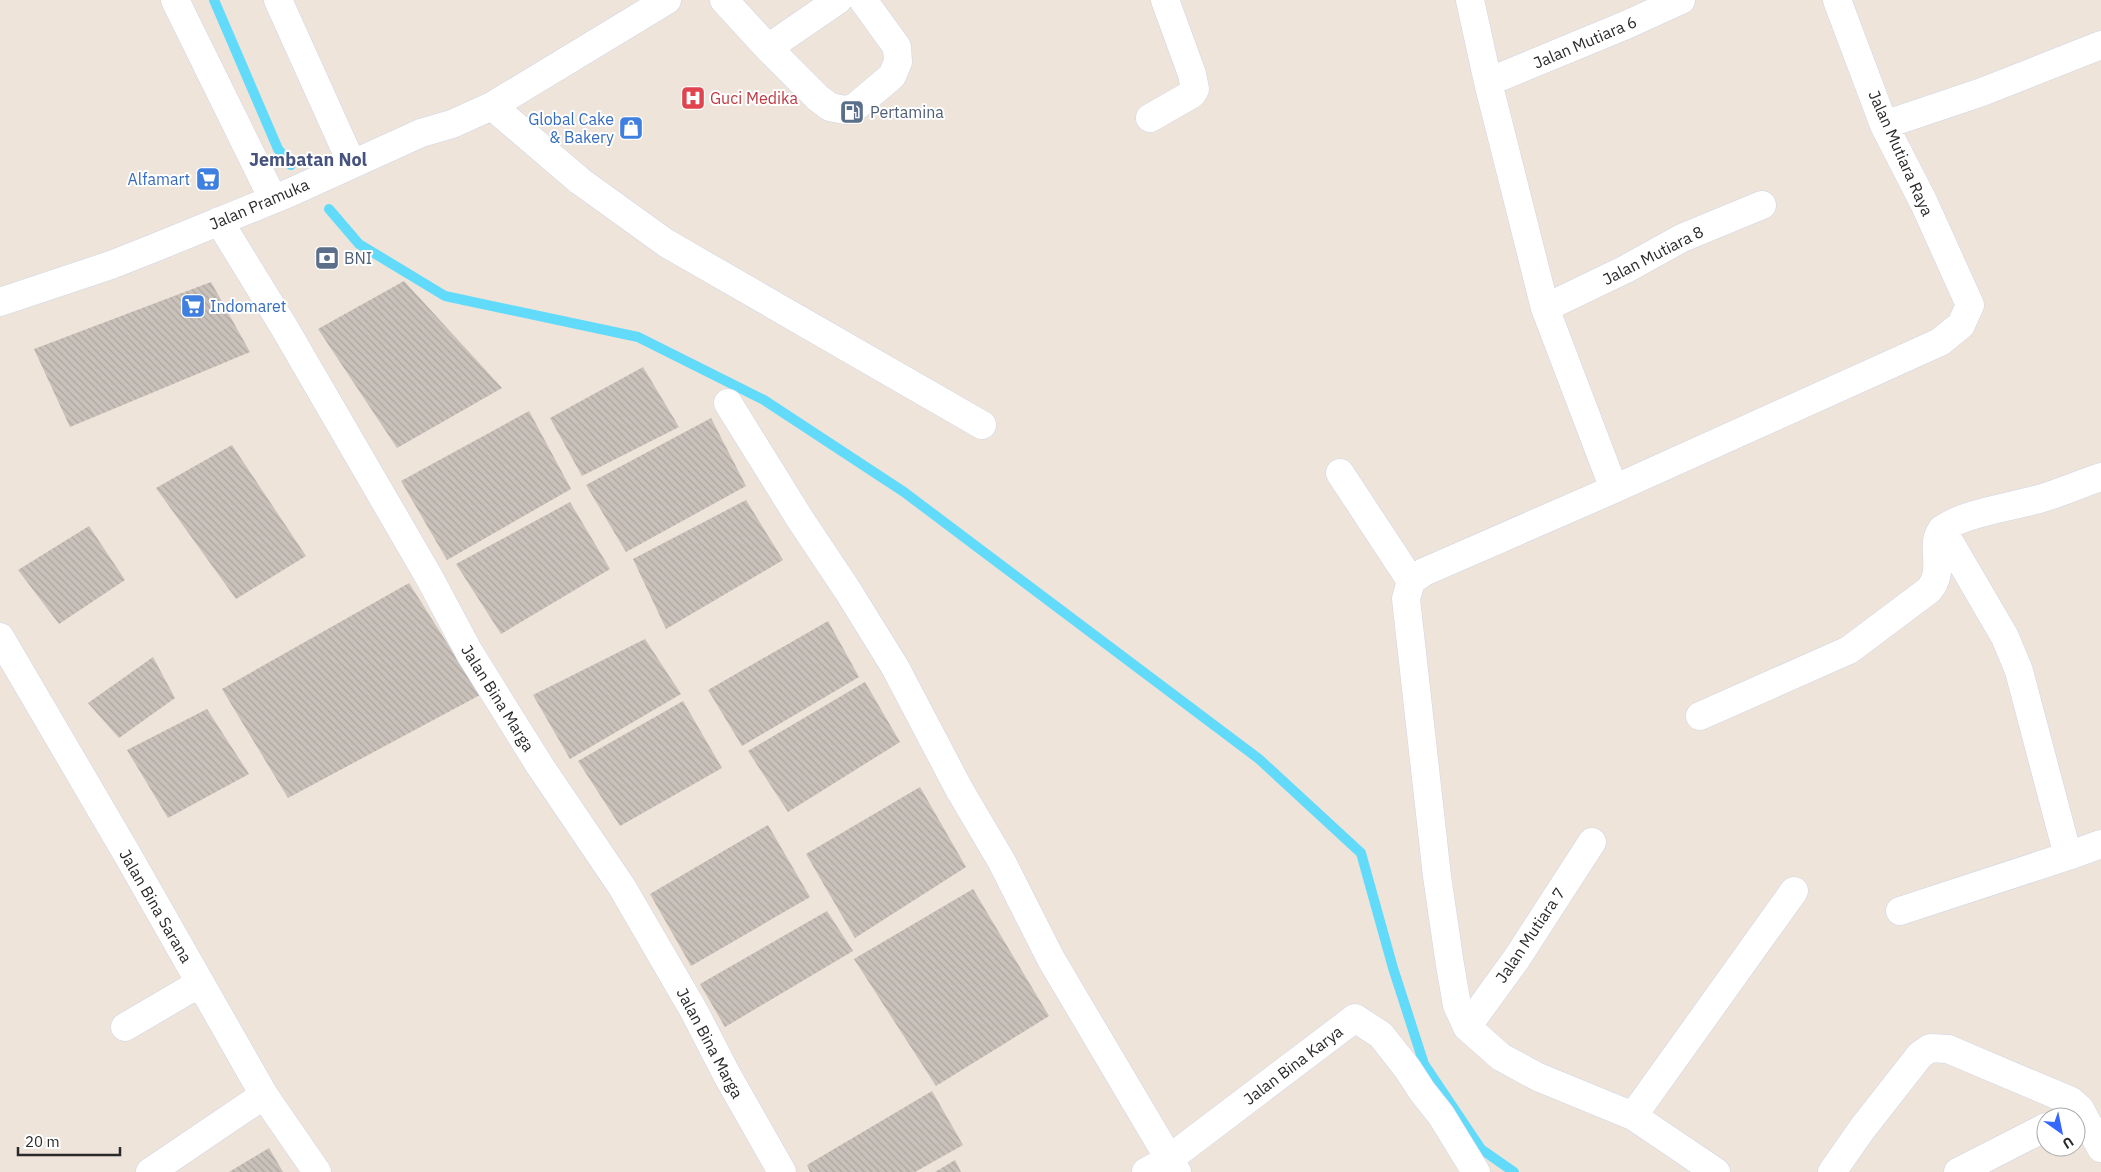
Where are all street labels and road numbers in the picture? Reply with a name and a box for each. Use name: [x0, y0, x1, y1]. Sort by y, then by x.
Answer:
street label: Jalan Mutiara 6: [1530, 11, 1640, 73]
street label: Jalan Mutiara Raya: [1864, 87, 1938, 219]
street label: Jalan Pramuka: [206, 174, 312, 234]
street label: Jalan Mutiara 8: [1599, 221, 1707, 289]
street label: Jalan Bina Marga: [457, 641, 539, 756]
street label: Jalan Bina Sarana: [115, 846, 197, 967]
street label: Jalan Mutiara 7: [1491, 884, 1569, 986]
street label: Jalan Bina Marga: [672, 984, 748, 1102]
street label: Jalan Bina Karya: [1239, 1021, 1347, 1109]

